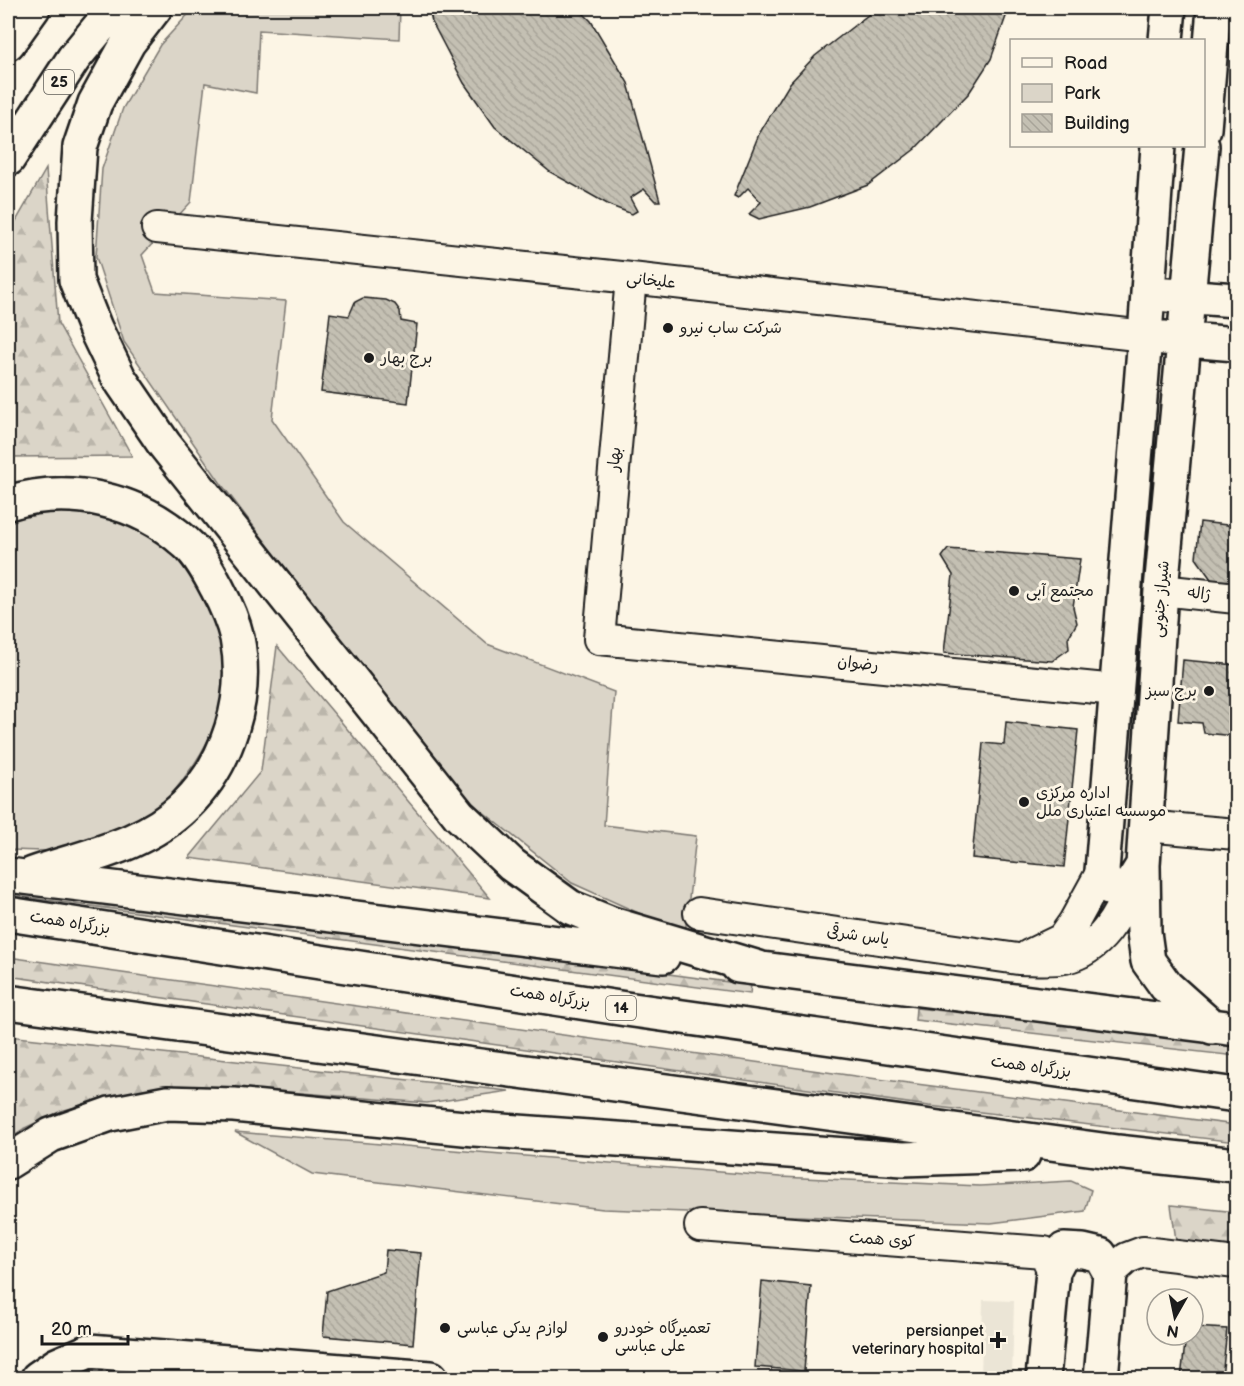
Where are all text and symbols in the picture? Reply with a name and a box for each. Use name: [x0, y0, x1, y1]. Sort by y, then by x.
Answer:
legend: [1010, 39, 1205, 147]
text: Road: [1064, 53, 1108, 74]
road number: 25: [44, 70, 74, 94]
text: Park: [1064, 83, 1100, 104]
text: Building: [1064, 113, 1130, 134]
street label: علیخانی: [625, 269, 677, 293]
place label: شرکت ساب نیرو: [678, 319, 782, 338]
marker: شرکت ساب نیرو: [661, 321, 675, 335]
place label: برج بهار: [379, 349, 432, 368]
marker: برج بهار: [362, 351, 376, 365]
street label: بهار: [604, 446, 626, 474]
street label: شیراز جنوبی: [1148, 560, 1174, 638]
place label: مجتمع آبی: [1026, 582, 1094, 602]
street label: ژاله: [1187, 583, 1211, 605]
marker: مجتمع آبی: [1007, 584, 1021, 598]
street label: رضوان: [837, 652, 879, 676]
place label: برج سبز: [1144, 682, 1197, 701]
marker: برج سبز: [1202, 684, 1216, 698]
place label: اداره مرکزی موسسه اعتباری ملل: [1036, 784, 1166, 821]
marker: اداره مرکزی موسسه اعتباری ملل: [1017, 795, 1031, 809]
street label: بزرگراه همت: [29, 906, 112, 939]
street label: یاس شرقی: [826, 920, 891, 950]
street label: بزرگراه همت: [509, 980, 592, 1013]
road number: 14: [606, 996, 636, 1020]
street label: بزرگراه همت: [990, 1051, 1073, 1082]
street label: کوی همت: [848, 1228, 916, 1252]
north arrow: [1145, 1287, 1205, 1347]
scale bar: [42, 1308, 128, 1346]
place label: تعمیرگاه خودرو علی عباسی: [613, 1318, 711, 1356]
text: 20 m: [51, 1319, 92, 1340]
place label: لوازم یدکی عباسی: [457, 1319, 568, 1340]
text: N: [1165, 1320, 1180, 1341]
marker: لوازم یدکی عباسی: [438, 1321, 452, 1335]
place label: persianpet veterinary hospital: [851, 1322, 984, 1359]
marker: تعمیرگاه خودرو علی عباسی: [596, 1330, 610, 1344]
marker: persianpet veterinary hospital: [989, 1331, 1007, 1349]

